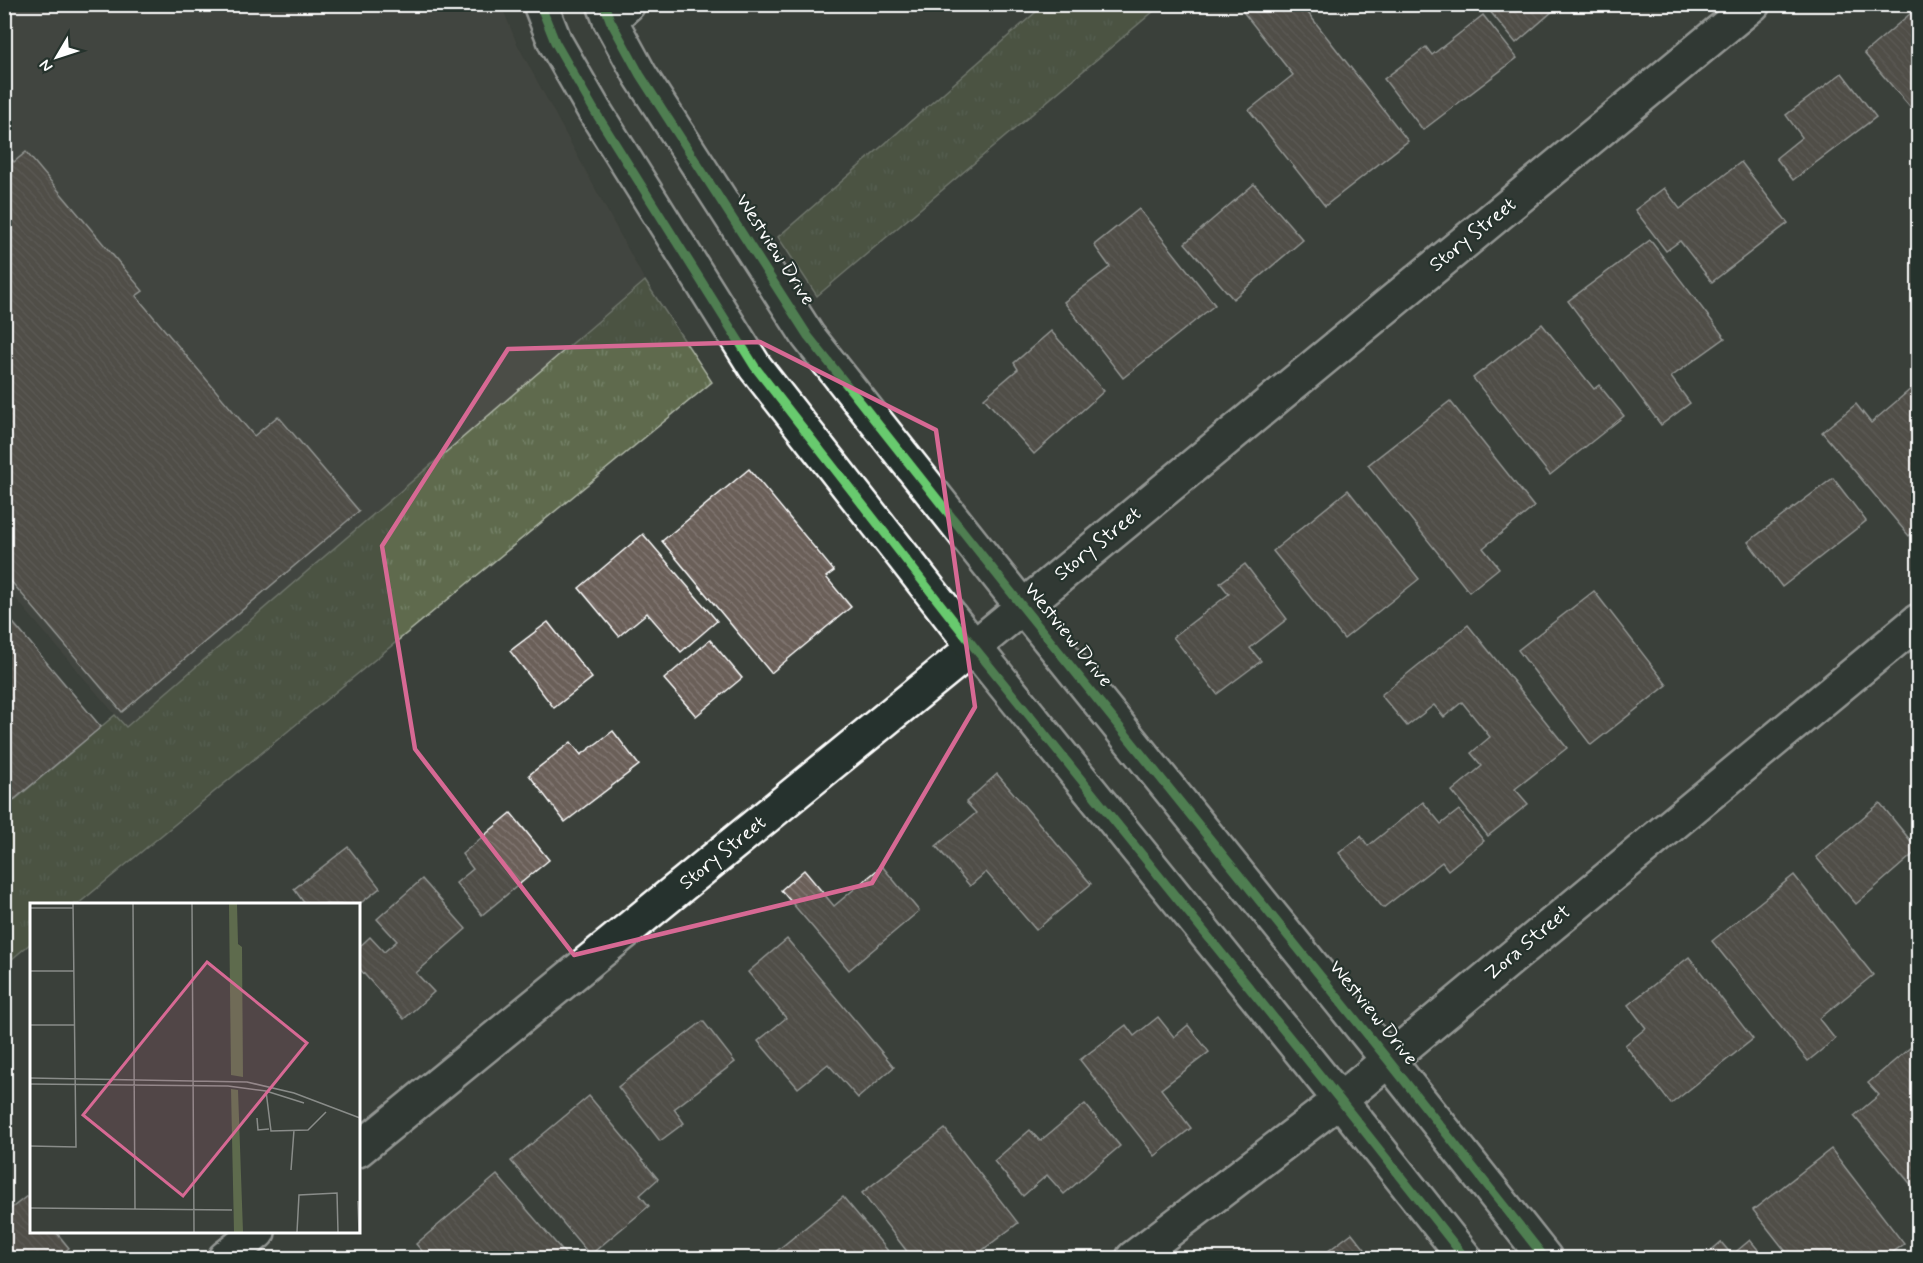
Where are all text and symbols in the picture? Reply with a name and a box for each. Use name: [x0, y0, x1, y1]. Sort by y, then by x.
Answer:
north arrow: [27, 27, 87, 87]
text: N: [35, 55, 58, 76]
street label: Westview Drive: [729, 189, 821, 311]
street label: Story Street: [1424, 192, 1522, 278]
street label: Story Street: [1049, 501, 1147, 587]
street label: Westview Drive: [1017, 577, 1119, 693]
street label: Story Street: [674, 810, 772, 896]
street label: Zora Street: [1479, 899, 1577, 987]
inset map: [30, 903, 360, 1233]
street label: Westview Drive: [1322, 955, 1424, 1071]

